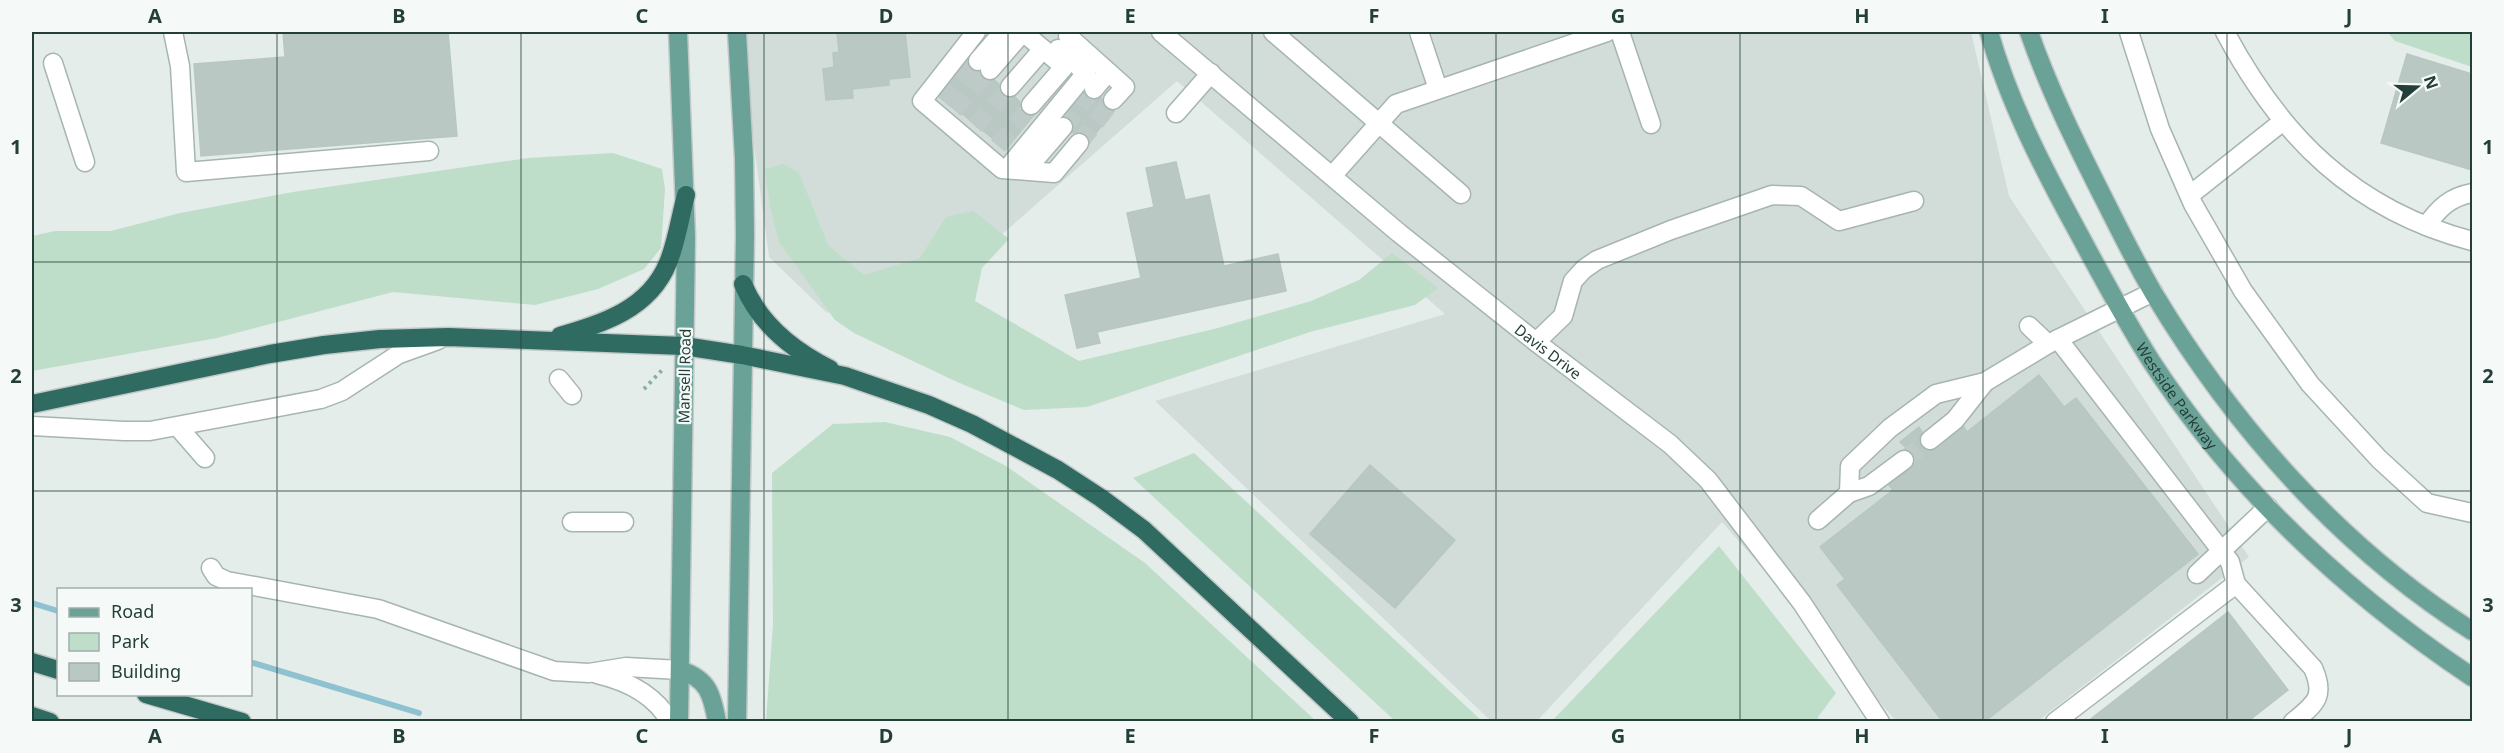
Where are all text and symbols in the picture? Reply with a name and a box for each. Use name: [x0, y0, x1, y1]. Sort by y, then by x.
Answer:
text: A: [148, 2, 162, 29]
text: B: [392, 2, 406, 29]
text: C: [636, 2, 649, 29]
text: D: [879, 2, 893, 29]
text: E: [1124, 2, 1136, 29]
text: F: [1369, 2, 1379, 29]
text: G: [1611, 2, 1625, 29]
text: H: [1854, 2, 1870, 29]
text: I: [2101, 2, 2109, 29]
text: J: [2344, 2, 2352, 29]
north arrow: [2387, 57, 2447, 117]
text: N: [2419, 72, 2444, 92]
text: 1: [10, 133, 22, 160]
text: 1: [2482, 133, 2494, 160]
street label: Davis Drive: [1511, 319, 1586, 383]
street label: Mansell Road: [673, 329, 695, 423]
street label: Westside Parkway: [2132, 339, 2222, 454]
text: 2: [10, 362, 22, 389]
text: 2: [2482, 362, 2494, 389]
legend: [57, 588, 252, 696]
text: 3: [10, 591, 22, 618]
text: 3: [2482, 591, 2494, 618]
text: Road: [111, 599, 154, 623]
text: Park: [111, 629, 149, 653]
text: Building: [111, 659, 181, 683]
text: A: [148, 722, 162, 749]
text: B: [392, 722, 406, 749]
text: C: [636, 722, 649, 749]
text: D: [879, 722, 893, 749]
text: E: [1124, 722, 1136, 749]
text: F: [1369, 722, 1379, 749]
text: G: [1611, 722, 1625, 749]
text: H: [1854, 722, 1870, 749]
text: I: [2101, 722, 2109, 749]
text: J: [2344, 722, 2352, 749]

